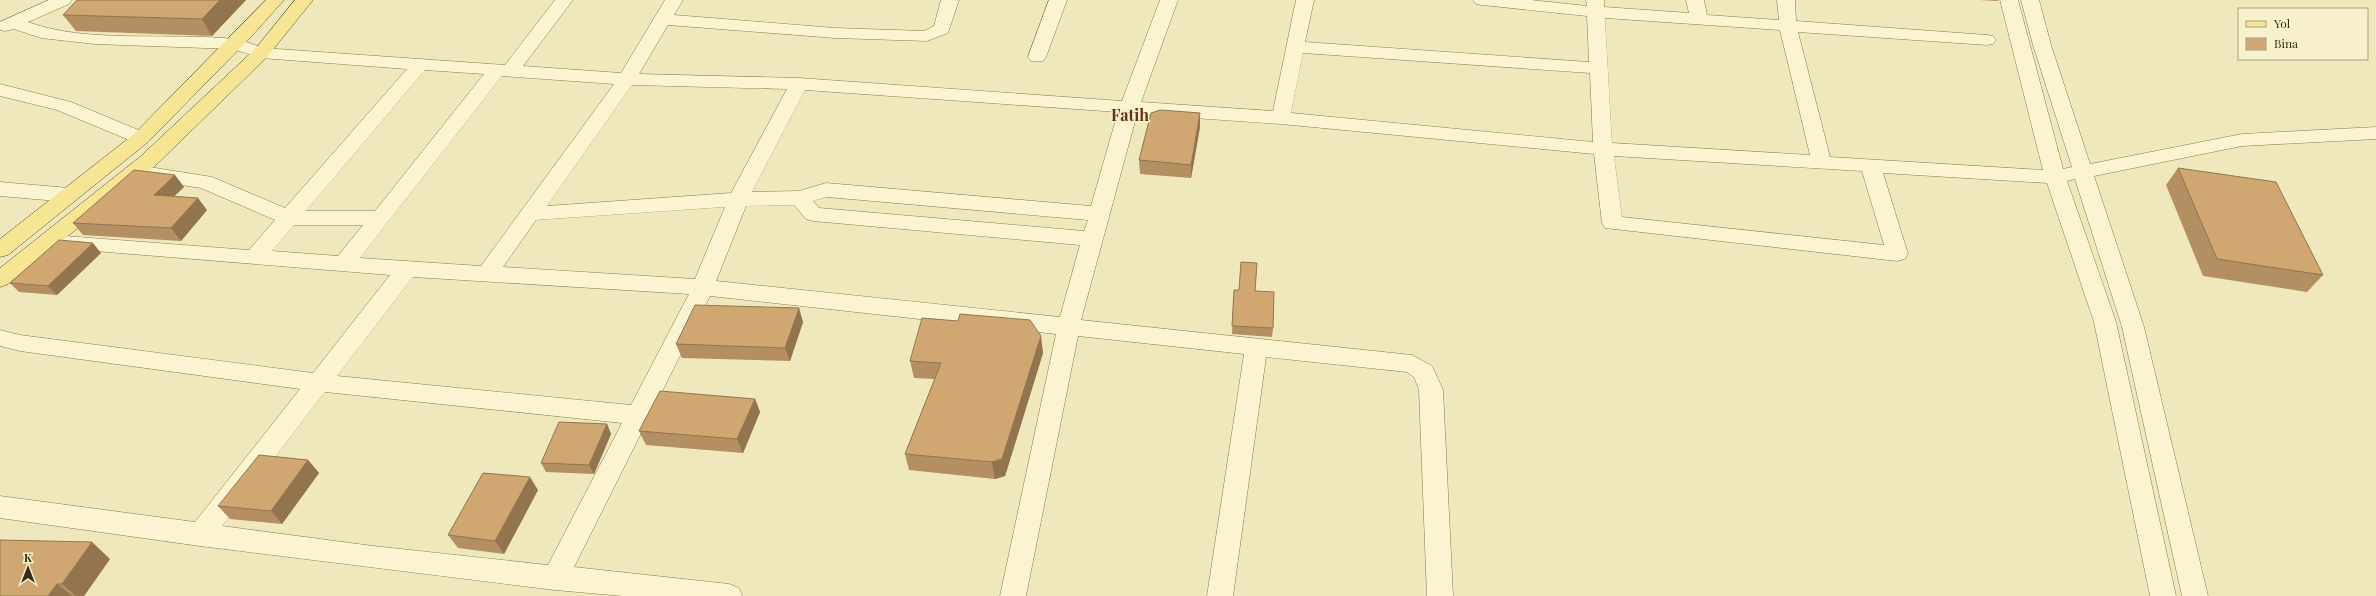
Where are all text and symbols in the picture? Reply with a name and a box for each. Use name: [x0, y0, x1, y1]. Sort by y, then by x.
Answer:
legend: [2238, 8, 2368, 60]
text: Yol: [2273, 15, 2291, 31]
text: Bina: [2274, 35, 2298, 51]
district label: Fatih: [1111, 104, 1149, 125]
north arrow: [8, 548, 48, 588]
text: K: [24, 550, 32, 565]

